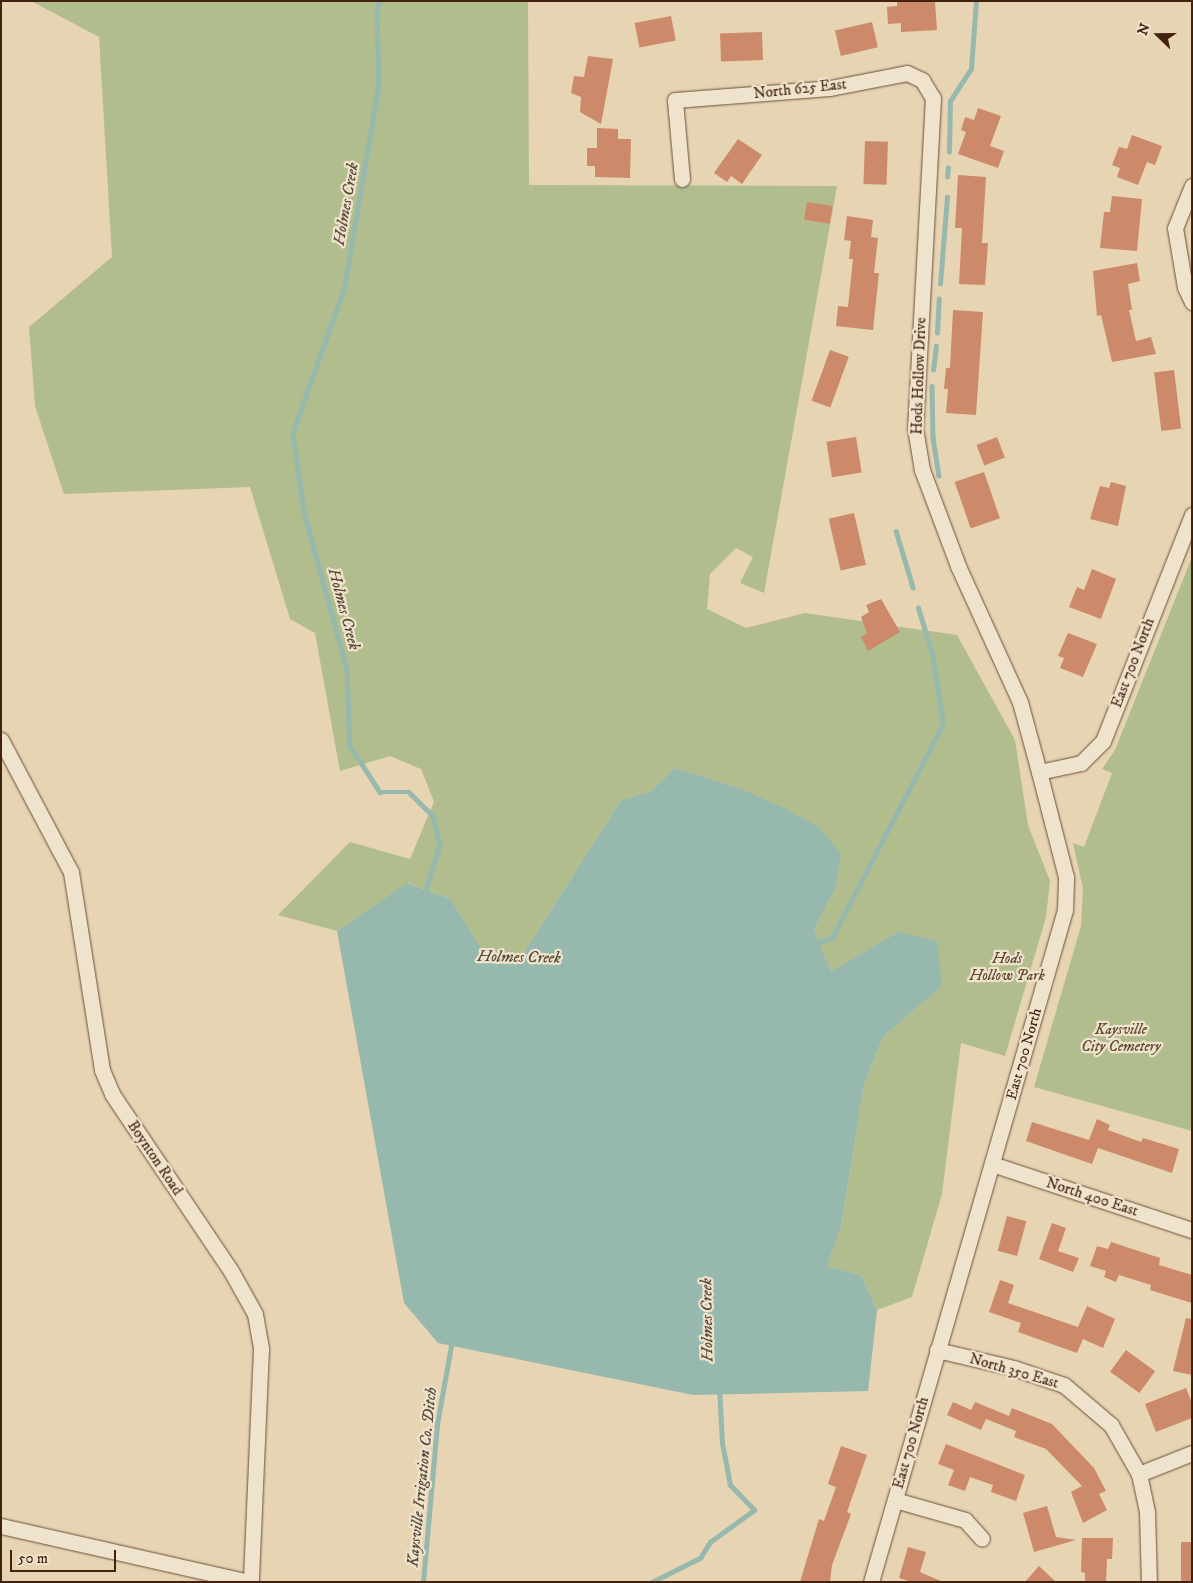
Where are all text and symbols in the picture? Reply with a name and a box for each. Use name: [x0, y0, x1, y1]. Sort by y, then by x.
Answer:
north arrow: [1133, 10, 1183, 60]
text: N: [1134, 21, 1155, 38]
street label: North 625 East: [753, 75, 847, 103]
water label: Holmes Creek: [329, 161, 363, 247]
street label: Hods Hollow Drive: [908, 317, 930, 435]
water label: Holmes Creek: [324, 566, 364, 652]
street label: East 700 North: [1108, 616, 1158, 710]
water label: Holmes Creek: [477, 947, 561, 967]
park label: Hods Hollow Park: [969, 949, 1045, 984]
street label: East 700 North: [1002, 1006, 1046, 1102]
park label: Kaysville City Cemetery: [1081, 1020, 1161, 1055]
street label: Boynton Road: [124, 1117, 186, 1199]
street label: North 400 East: [1044, 1174, 1140, 1220]
water label: Holmes Creek: [697, 1278, 717, 1362]
street label: North 350 East: [967, 1350, 1061, 1392]
water label: Kaysville Irrigation Co. Ditch: [403, 1386, 441, 1568]
street label: East 700 North: [889, 1395, 933, 1491]
scale bar: [12, 1540, 119, 1572]
text: 50 m: [18, 1549, 48, 1568]

